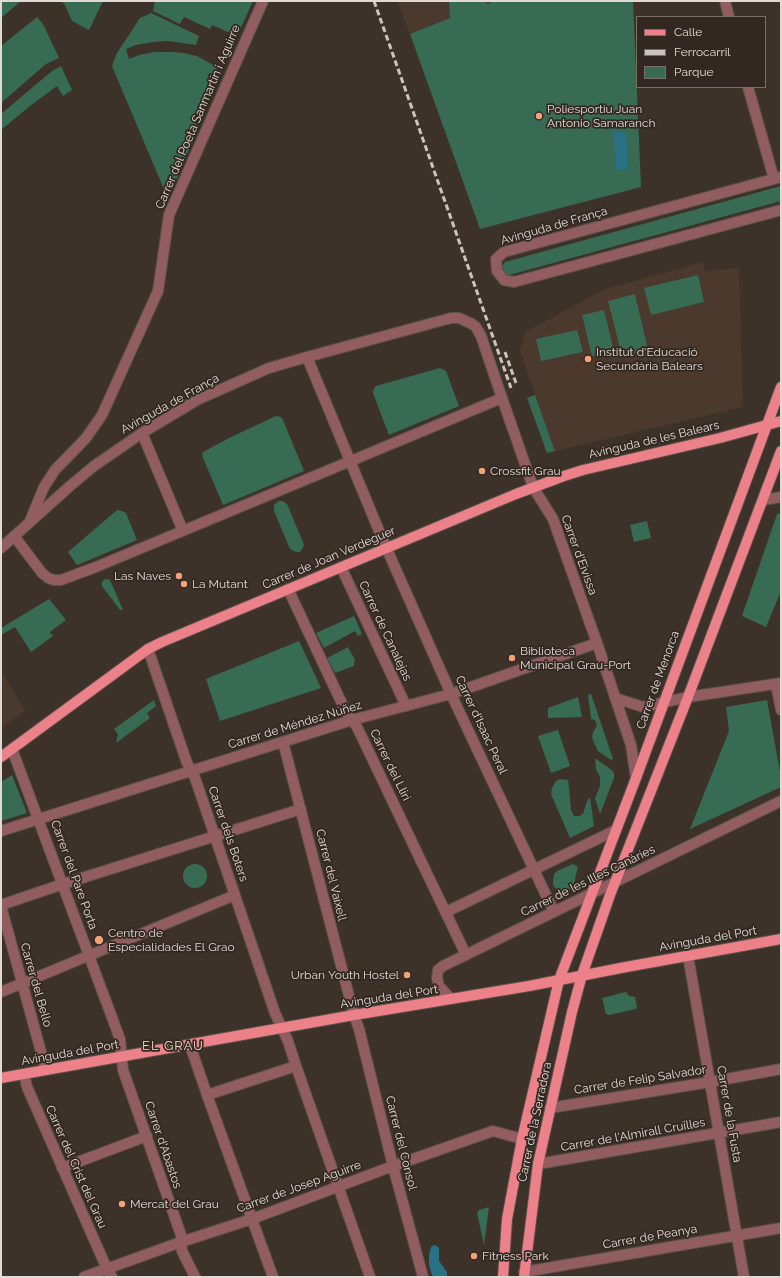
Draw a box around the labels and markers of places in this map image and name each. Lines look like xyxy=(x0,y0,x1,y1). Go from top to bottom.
place label: Poliesportiu Juan Antonio Samaranch xyxy=(547,102,656,130)
marker: Poliesportiu Juan Antonio Samaranch xyxy=(534,111,544,121)
place label: Institut d'Educació Secundària Balears xyxy=(596,345,703,373)
marker: Institut d'Educació Secundària Balears xyxy=(583,354,593,364)
place label: Crossfit Grau xyxy=(490,464,561,478)
marker: Crossfit Grau xyxy=(477,466,487,476)
place label: Las Naves xyxy=(114,569,171,583)
marker: Las Naves xyxy=(174,571,184,581)
place label: La Mutant xyxy=(192,577,248,591)
marker: La Mutant xyxy=(179,579,189,589)
place label: Biblioteca Municipal Grau-Port xyxy=(520,644,631,672)
marker: Biblioteca Municipal Grau-Port xyxy=(507,653,517,663)
place label: Centro de Especialidades El Grao xyxy=(108,926,235,954)
marker: Centro de Especialidades El Grao xyxy=(93,934,105,946)
place label: Urban Youth Hostel xyxy=(291,968,399,982)
marker: Urban Youth Hostel xyxy=(402,970,412,980)
place label: Mercat del Grau xyxy=(130,1197,219,1211)
marker: Mercat del Grau xyxy=(117,1199,127,1209)
place label: Fitness Park xyxy=(482,1249,549,1263)
marker: Fitness Park xyxy=(469,1251,479,1261)

